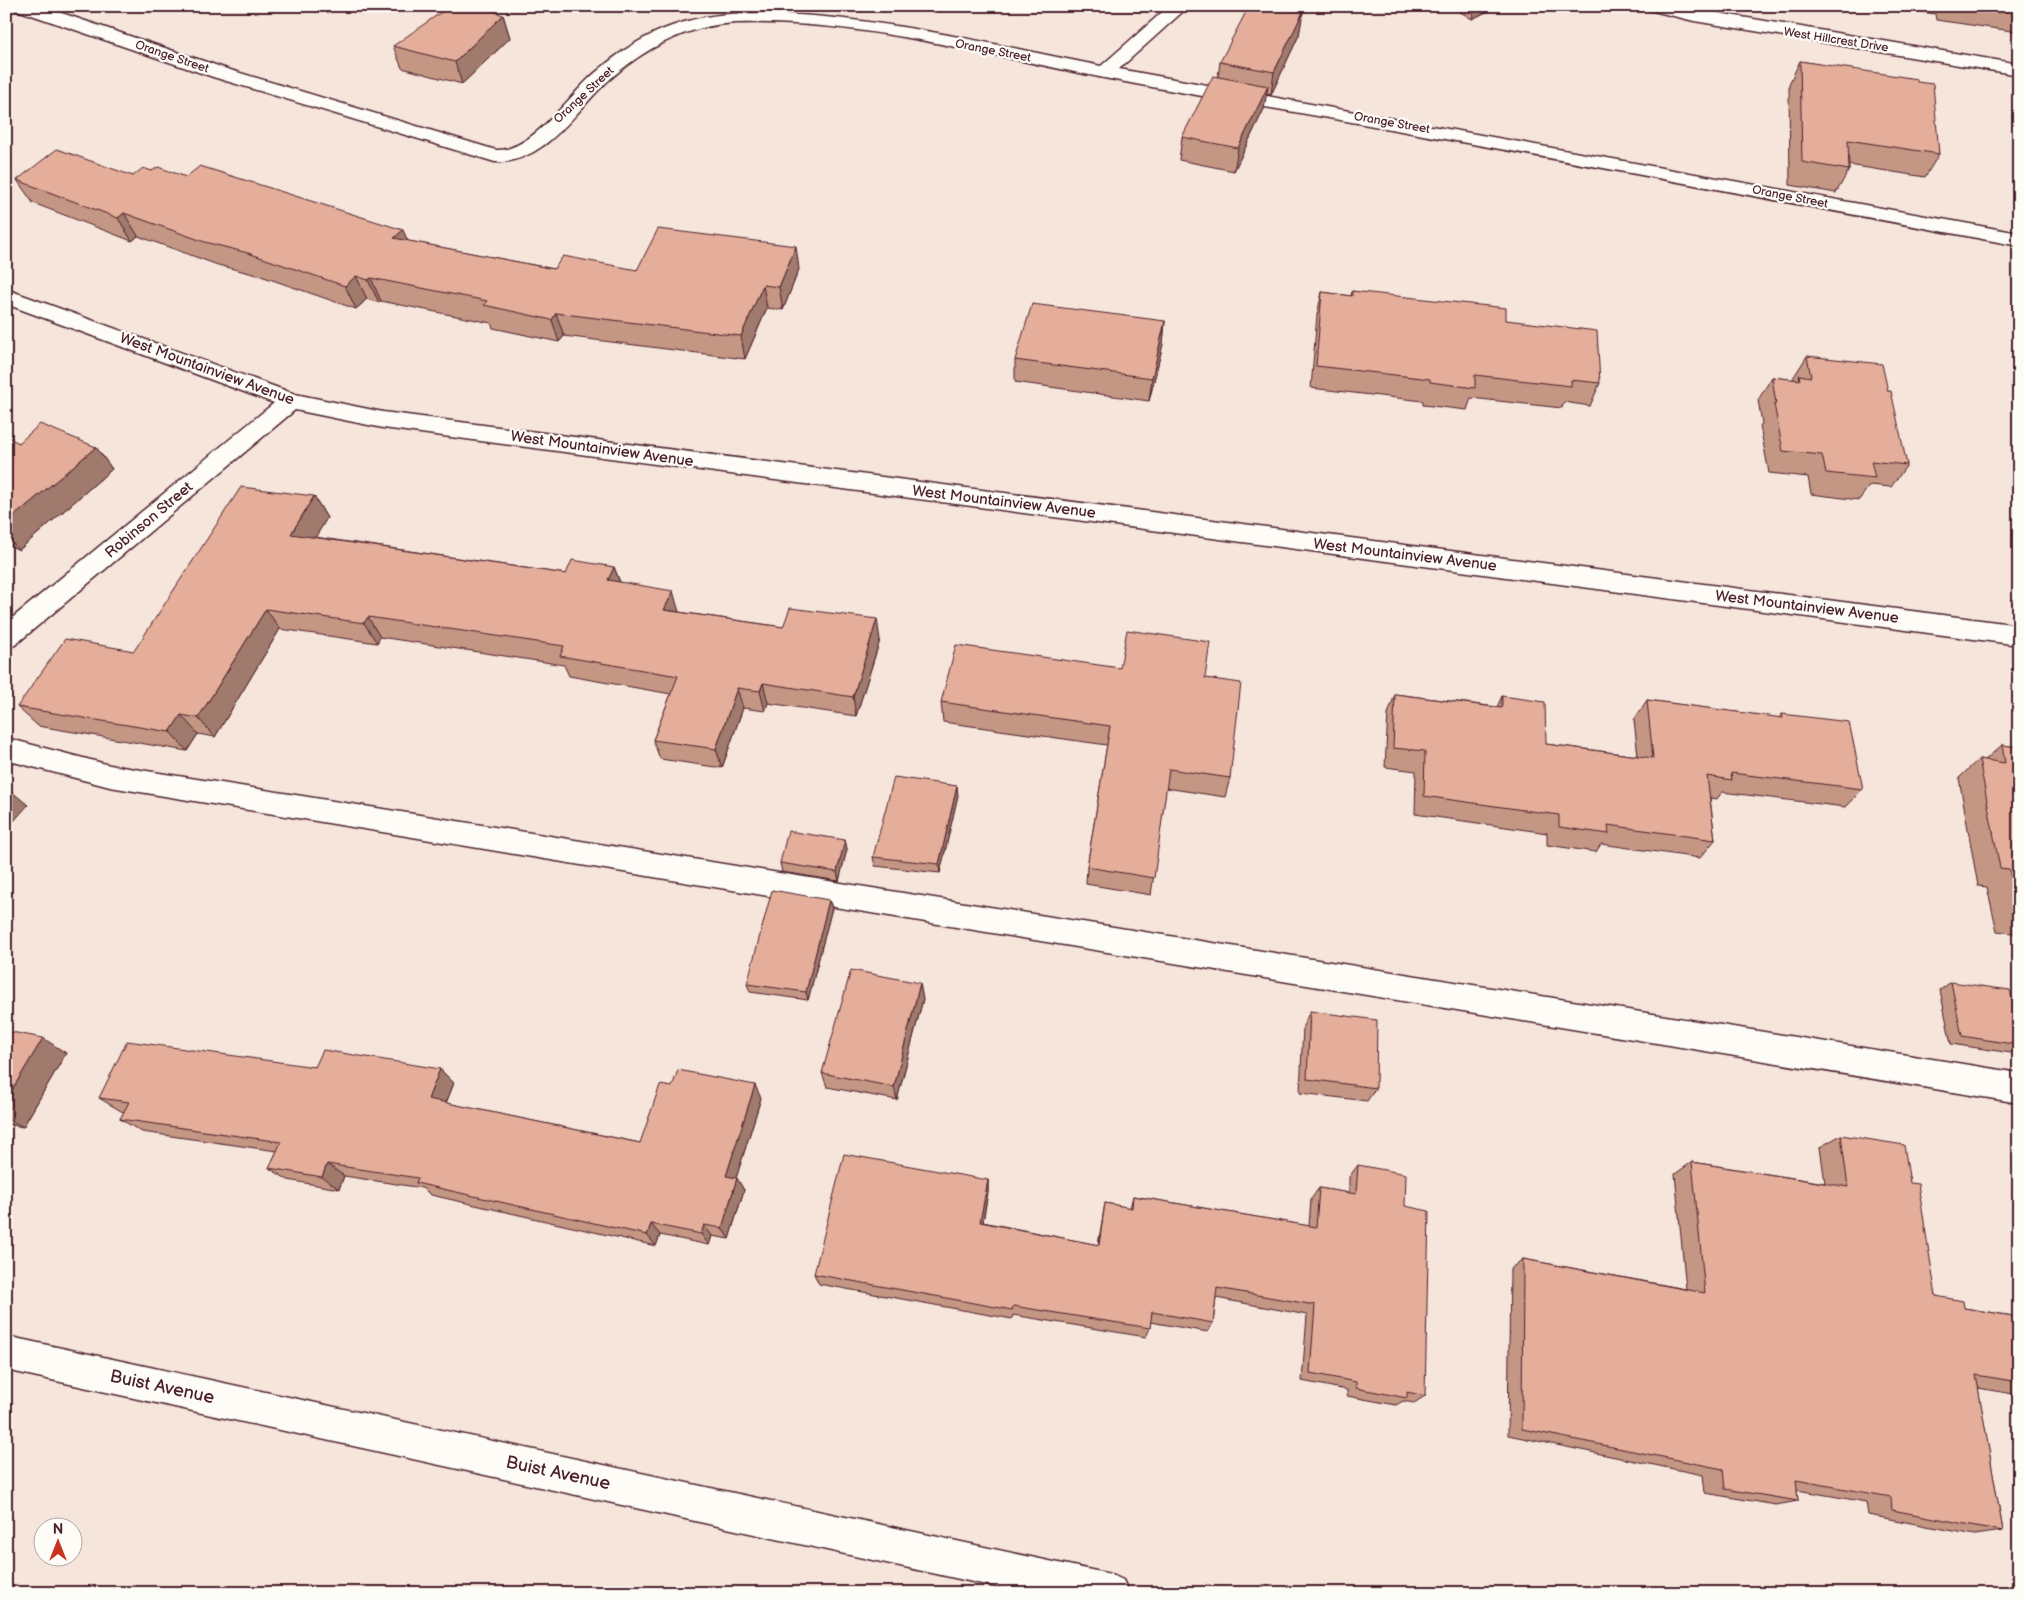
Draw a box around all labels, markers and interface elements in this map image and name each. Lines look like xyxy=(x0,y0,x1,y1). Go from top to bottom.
street label: West Hillcrest Drive xyxy=(1783,24,1889,56)
street label: Orange Street xyxy=(954,36,1032,66)
street label: Orange Street xyxy=(133,37,211,77)
street label: Orange Street xyxy=(551,63,617,127)
street label: Orange Street xyxy=(1353,109,1431,137)
street label: Orange Street xyxy=(1751,182,1829,212)
street label: West Mountainview Avenue xyxy=(117,329,297,410)
street label: West Mountainview Avenue xyxy=(509,427,695,471)
street label: Robinson Street xyxy=(101,477,197,562)
street label: West Mountainview Avenue xyxy=(911,481,1097,523)
street label: West Mountainview Avenue xyxy=(1312,534,1498,576)
street label: West Mountainview Avenue xyxy=(1714,586,1900,628)
street label: Buist Avenue xyxy=(108,1366,216,1408)
street label: Buist Avenue xyxy=(504,1452,612,1494)
north arrow xyxy=(32,1516,82,1566)
text: N xyxy=(53,1521,63,1538)

